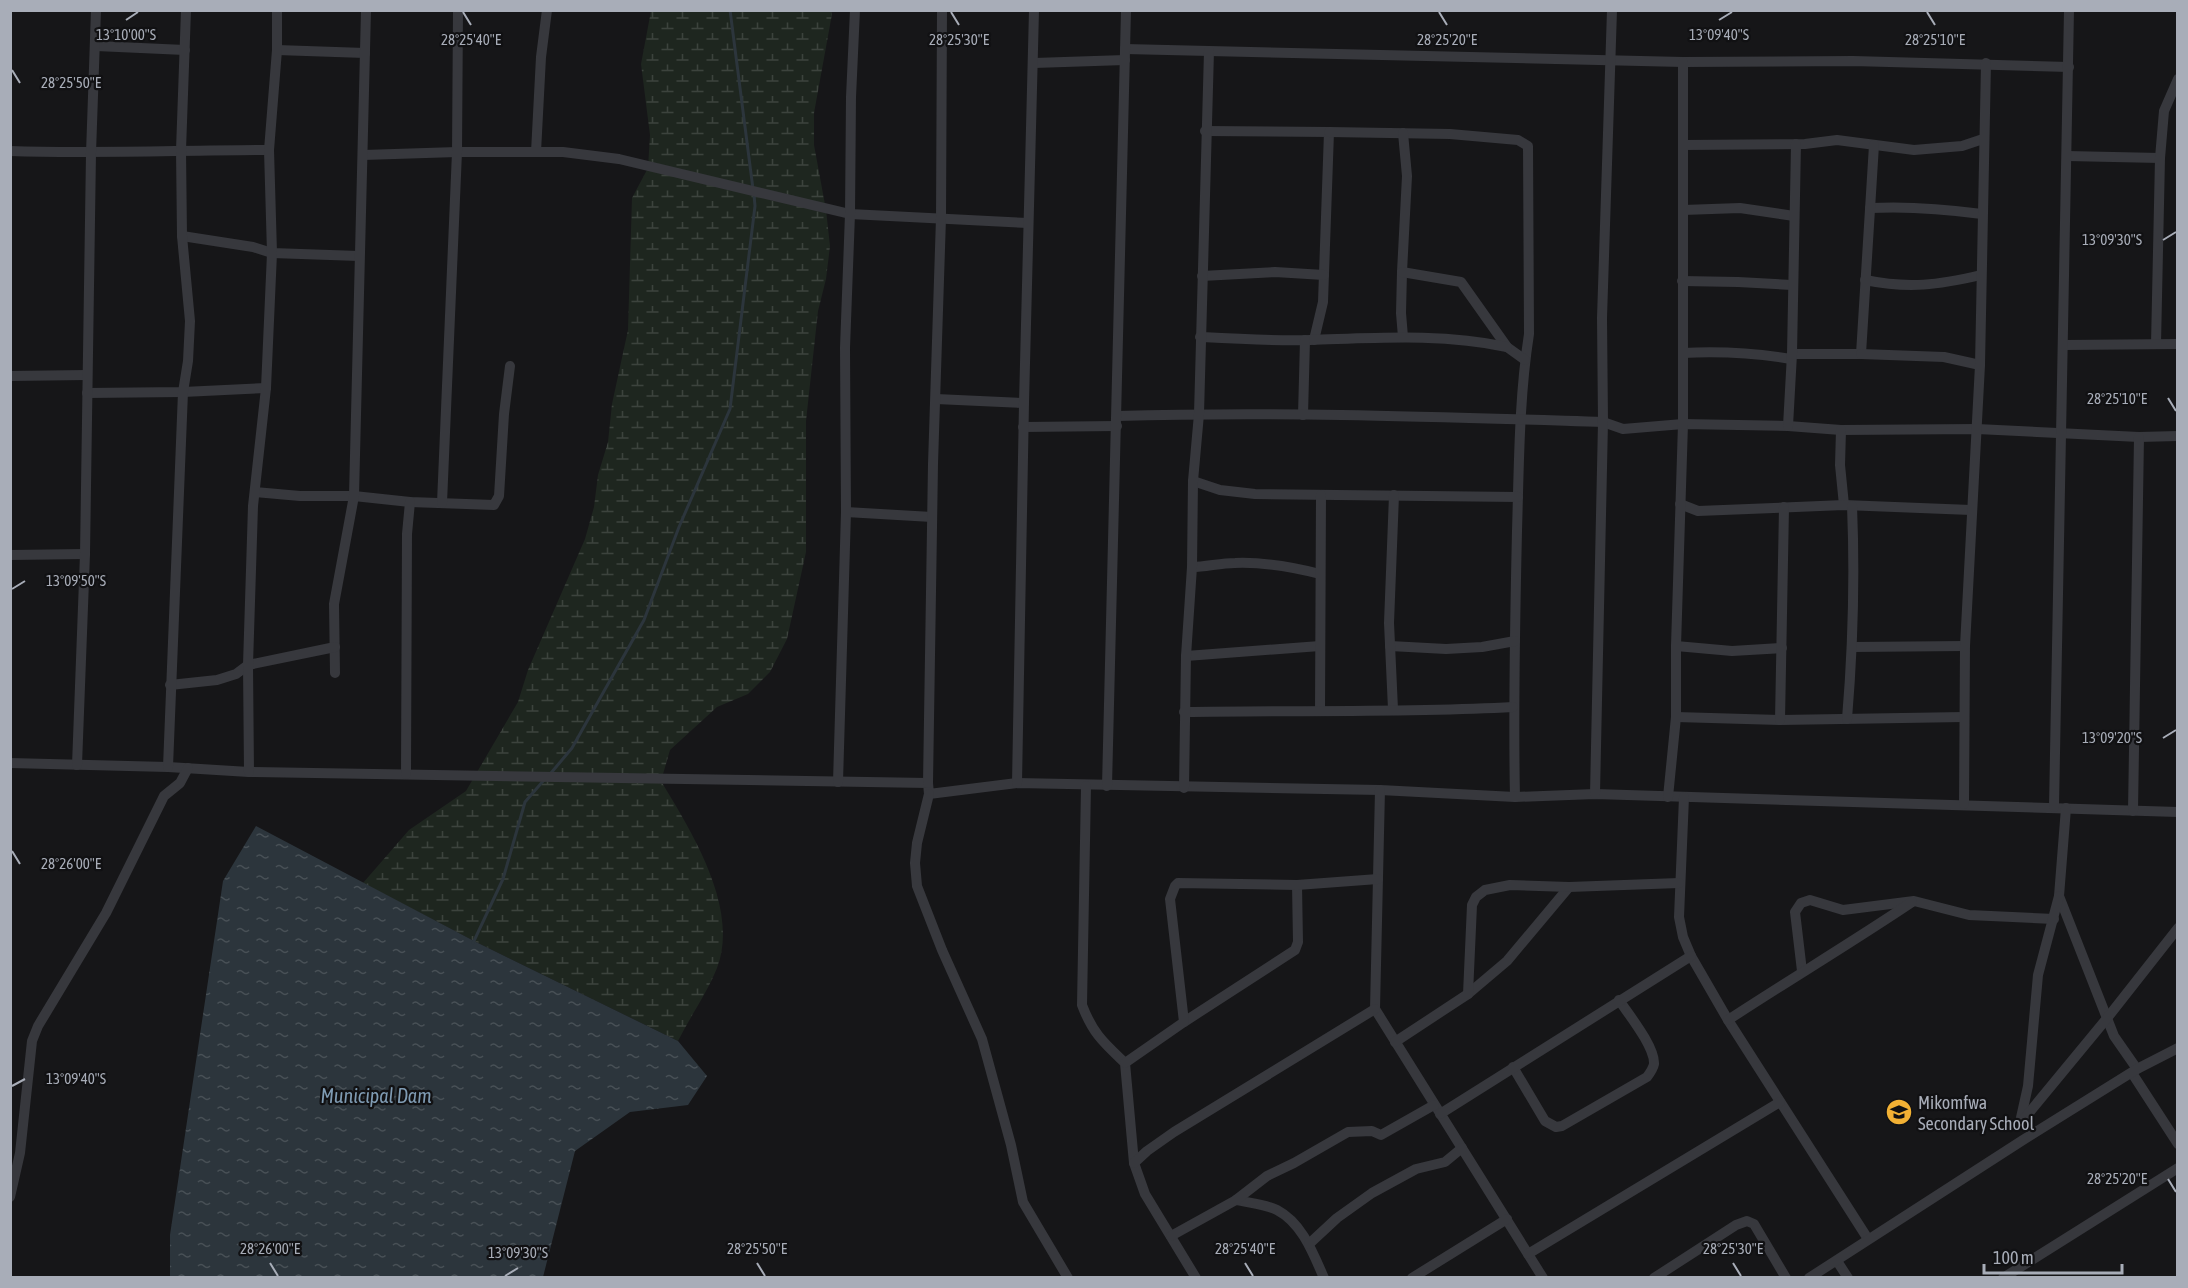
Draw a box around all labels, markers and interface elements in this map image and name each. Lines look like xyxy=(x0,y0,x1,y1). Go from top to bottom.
text: 13°10'00"S xyxy=(96,26,156,43)
text: 13°09'40"S xyxy=(1689,26,1749,43)
text: 28°25'40"E xyxy=(441,31,502,48)
text: 28°25'30"E xyxy=(929,31,990,48)
text: 28°25'20"E xyxy=(1417,31,1478,48)
text: 28°25'10"E xyxy=(1905,31,1966,48)
text: 28°25'50"E xyxy=(41,74,102,91)
text: 13°09'30"S xyxy=(2082,231,2142,248)
text: 28°25'10"E xyxy=(2087,390,2148,407)
text: 13°09'50"S xyxy=(46,572,106,589)
text: 13°09'20"S xyxy=(2082,729,2142,746)
text: 28°26'00"E xyxy=(41,855,102,872)
text: 13°09'40"S xyxy=(46,1070,106,1087)
water label: Municipal Dam xyxy=(320,1084,432,1107)
place label: Mikomfwa Secondary School xyxy=(1918,1092,2034,1134)
school or university icon: Mikomfwa Secondary School xyxy=(1884,1097,1914,1127)
text: 28°25'20"E xyxy=(2087,1170,2148,1187)
scale bar xyxy=(1984,1237,2122,1275)
text: 28°26'00"E xyxy=(240,1240,301,1257)
text: 28°25'50"E xyxy=(727,1240,788,1257)
text: 28°25'40"E xyxy=(1215,1240,1276,1257)
text: 28°25'30"E xyxy=(1703,1240,1764,1257)
text: 13°09'30"S xyxy=(488,1244,548,1261)
text: 100 m xyxy=(1993,1247,2034,1268)

